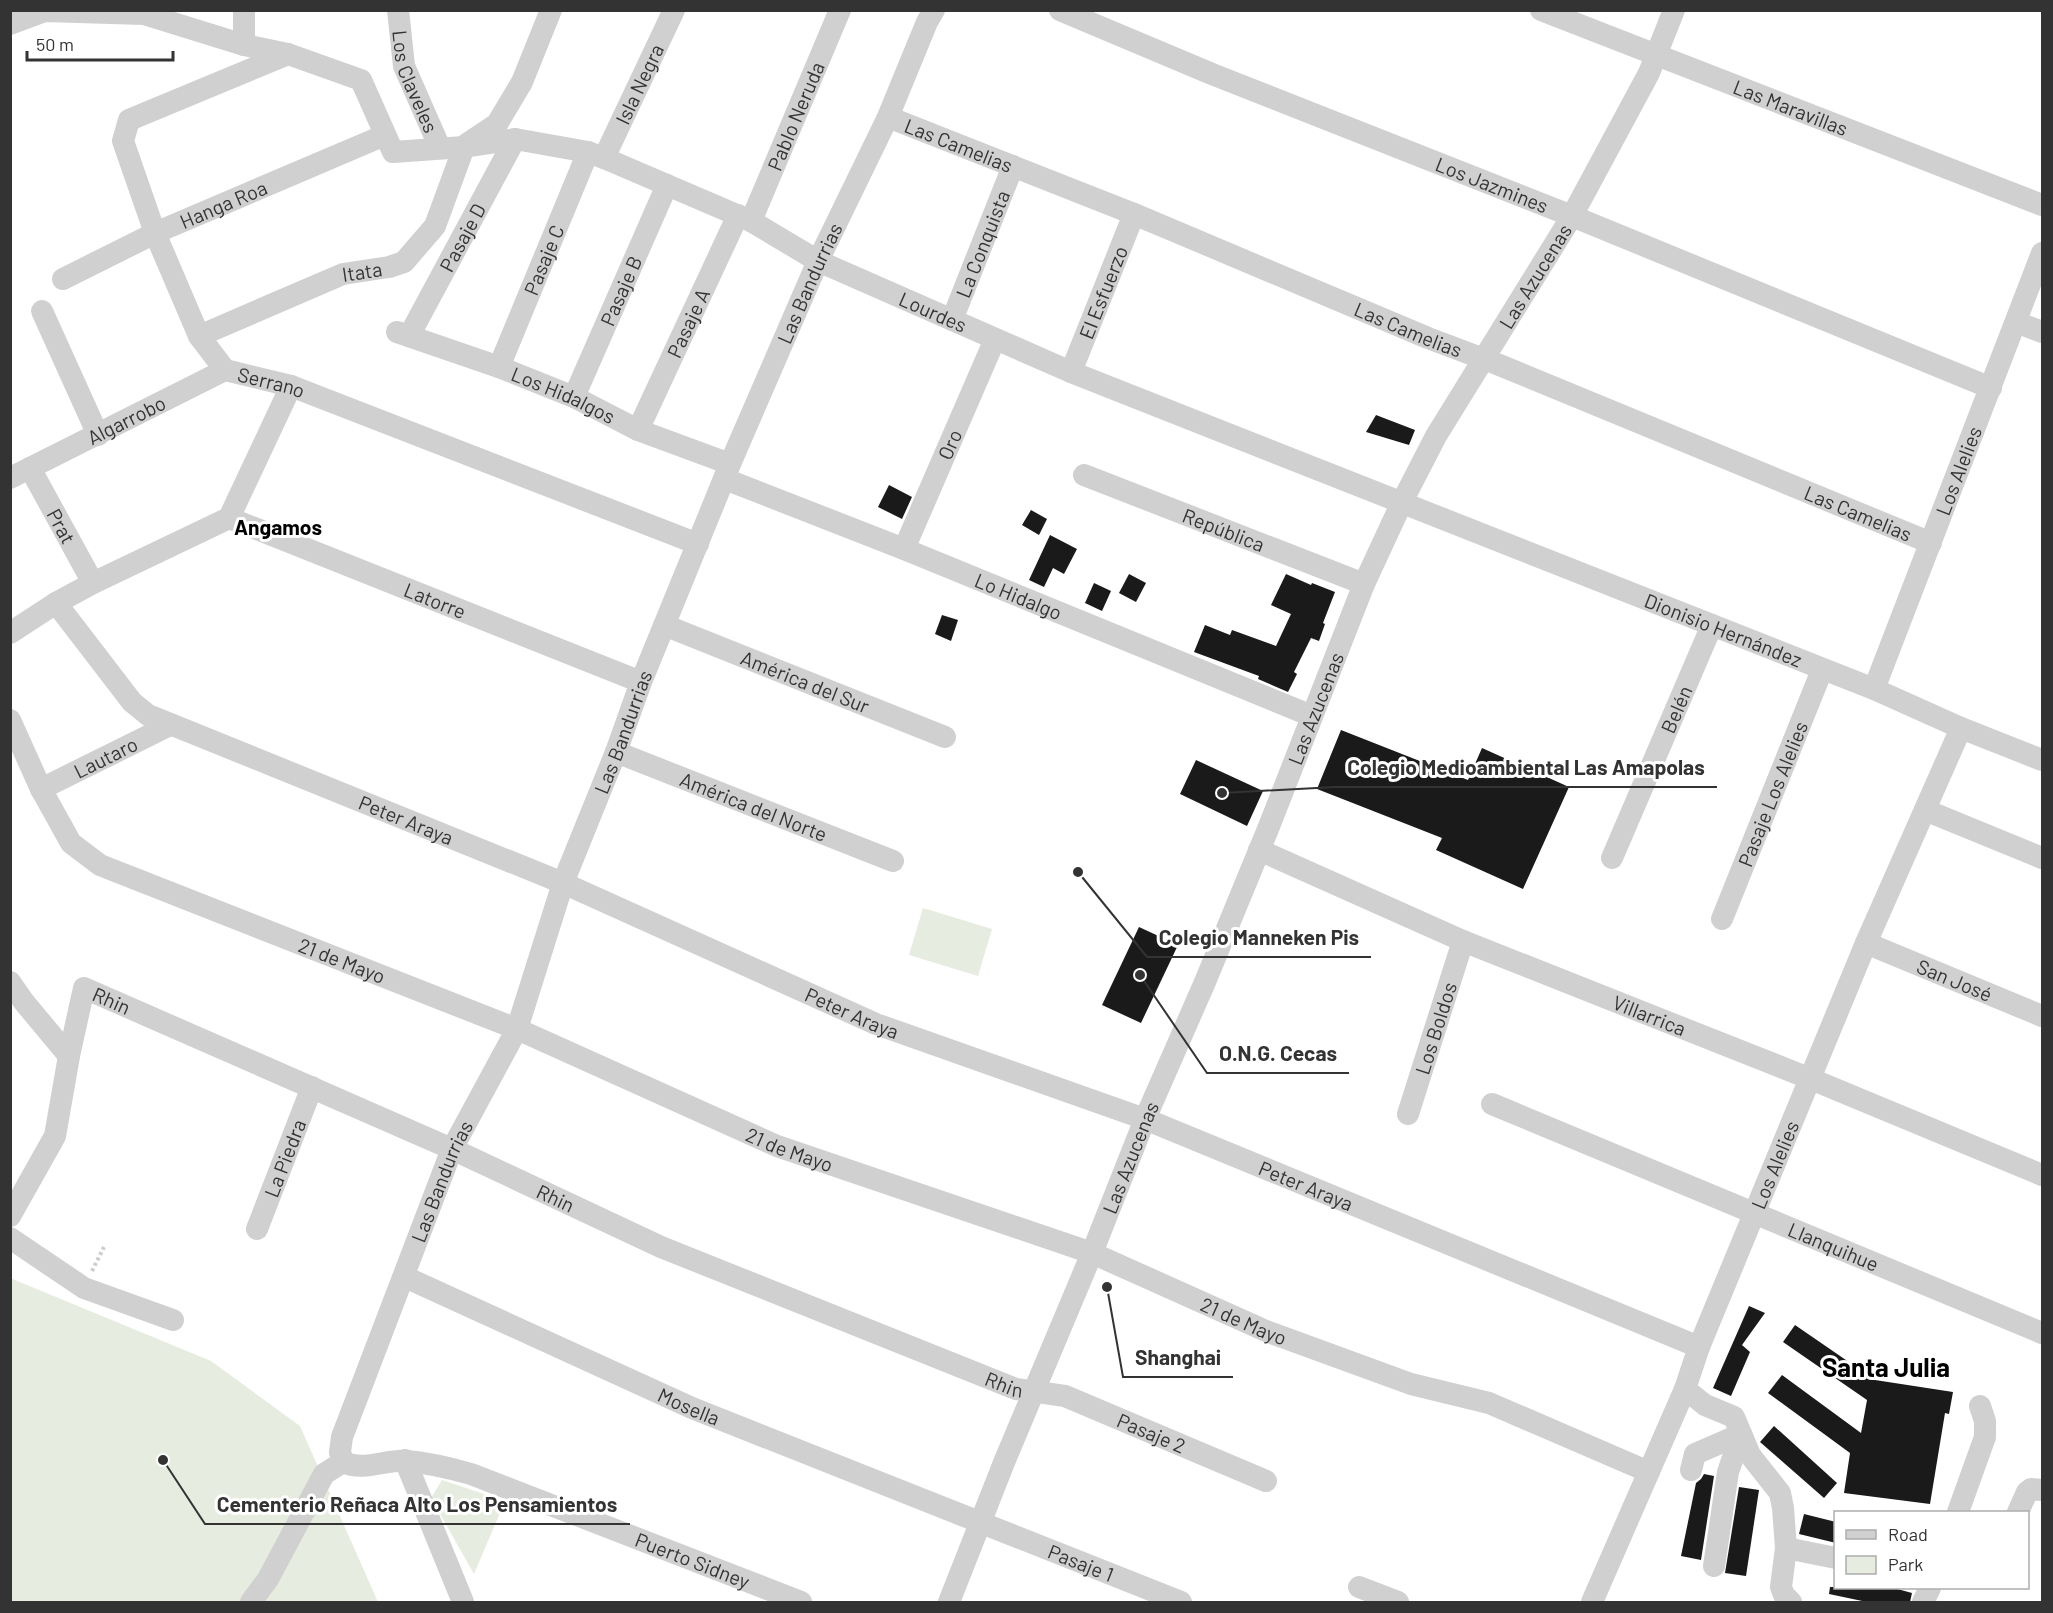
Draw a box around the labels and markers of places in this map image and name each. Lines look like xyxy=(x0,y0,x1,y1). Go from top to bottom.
callout: Colegio Medioambiental Las Amapolas xyxy=(1335,748,1717,787)
callout: Colegio Manneken Pis xyxy=(1147,918,1371,957)
callout: O.N.G. Cecas xyxy=(1207,1034,1349,1073)
callout: Shanghai xyxy=(1123,1338,1233,1377)
callout: Cementerio Reñaca Alto Los Pensamientos xyxy=(205,1485,630,1524)

